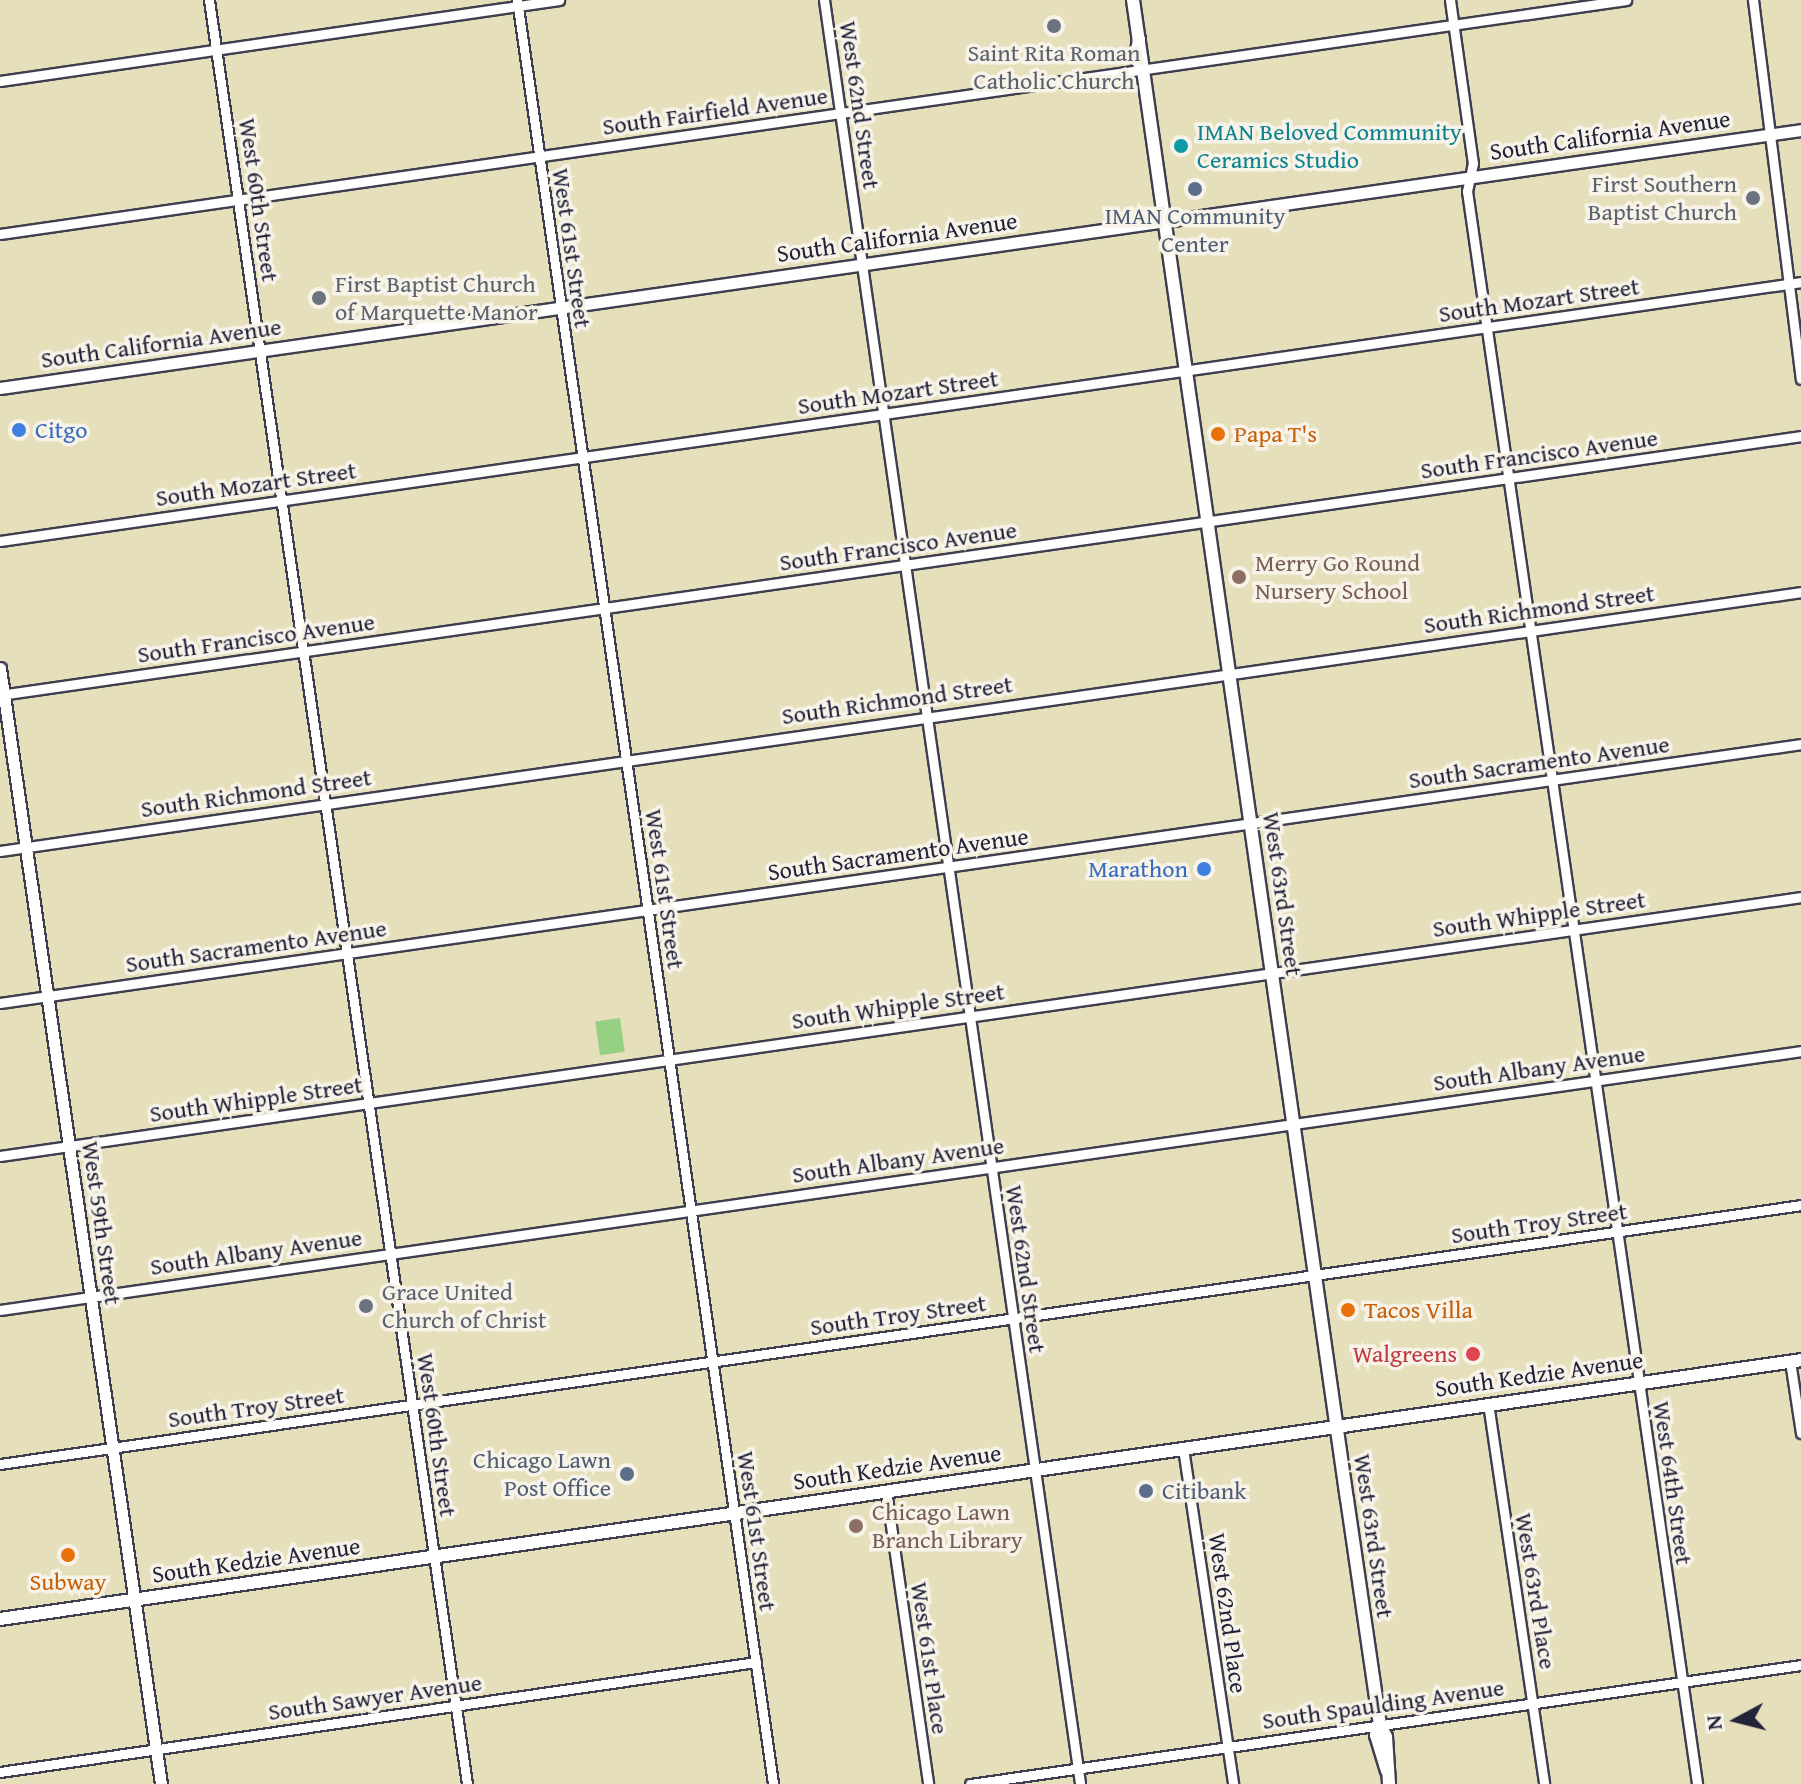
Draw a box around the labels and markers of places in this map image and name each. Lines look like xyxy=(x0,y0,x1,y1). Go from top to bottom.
marker: Saint Rita Roman Catholic Church xyxy=(1045,17,1063,35)
place label: Saint Rita Roman Catholic Church xyxy=(967,39,1141,95)
place label: IMAN Beloved Community Ceramics Studio xyxy=(1197,118,1462,174)
marker: IMAN Beloved Community Ceramics Studio xyxy=(1172,137,1190,155)
place label: First Southern Baptist Church xyxy=(1588,170,1737,226)
marker: IMAN Community Center xyxy=(1186,180,1204,198)
marker: First Southern Baptist Church xyxy=(1744,189,1762,207)
place label: IMAN Community Center xyxy=(1105,202,1285,258)
place label: First Baptist Church of Marquette Manor xyxy=(335,270,538,326)
marker: First Baptist Church of Marquette Manor xyxy=(310,289,328,307)
place label: Citgo xyxy=(35,416,87,444)
place label: Papa T's xyxy=(1234,420,1317,448)
marker: Citgo xyxy=(10,421,28,439)
marker: Papa T's xyxy=(1209,425,1227,443)
place label: Merry Go Round Nursery School xyxy=(1255,549,1420,605)
marker: Merry Go Round Nursery School xyxy=(1230,568,1248,586)
place label: Marathon xyxy=(1088,855,1188,883)
marker: Marathon xyxy=(1195,860,1213,878)
place label: Grace United Church of Christ xyxy=(382,1278,546,1334)
place label: Tacos Villa xyxy=(1364,1296,1473,1324)
marker: Grace United Church of Christ xyxy=(357,1297,375,1315)
marker: Tacos Villa xyxy=(1339,1301,1357,1319)
place label: Walgreens xyxy=(1352,1340,1457,1368)
marker: Walgreens xyxy=(1464,1345,1482,1363)
place label: Chicago Lawn Post Office xyxy=(473,1446,611,1502)
marker: Chicago Lawn Post Office xyxy=(618,1465,636,1483)
place label: Citibank xyxy=(1162,1477,1246,1505)
marker: Citibank xyxy=(1137,1482,1155,1500)
place label: Chicago Lawn Branch Library xyxy=(872,1498,1023,1554)
marker: Chicago Lawn Branch Library xyxy=(847,1517,865,1535)
marker: Subway xyxy=(59,1546,77,1564)
place label: Subway xyxy=(29,1568,107,1596)

